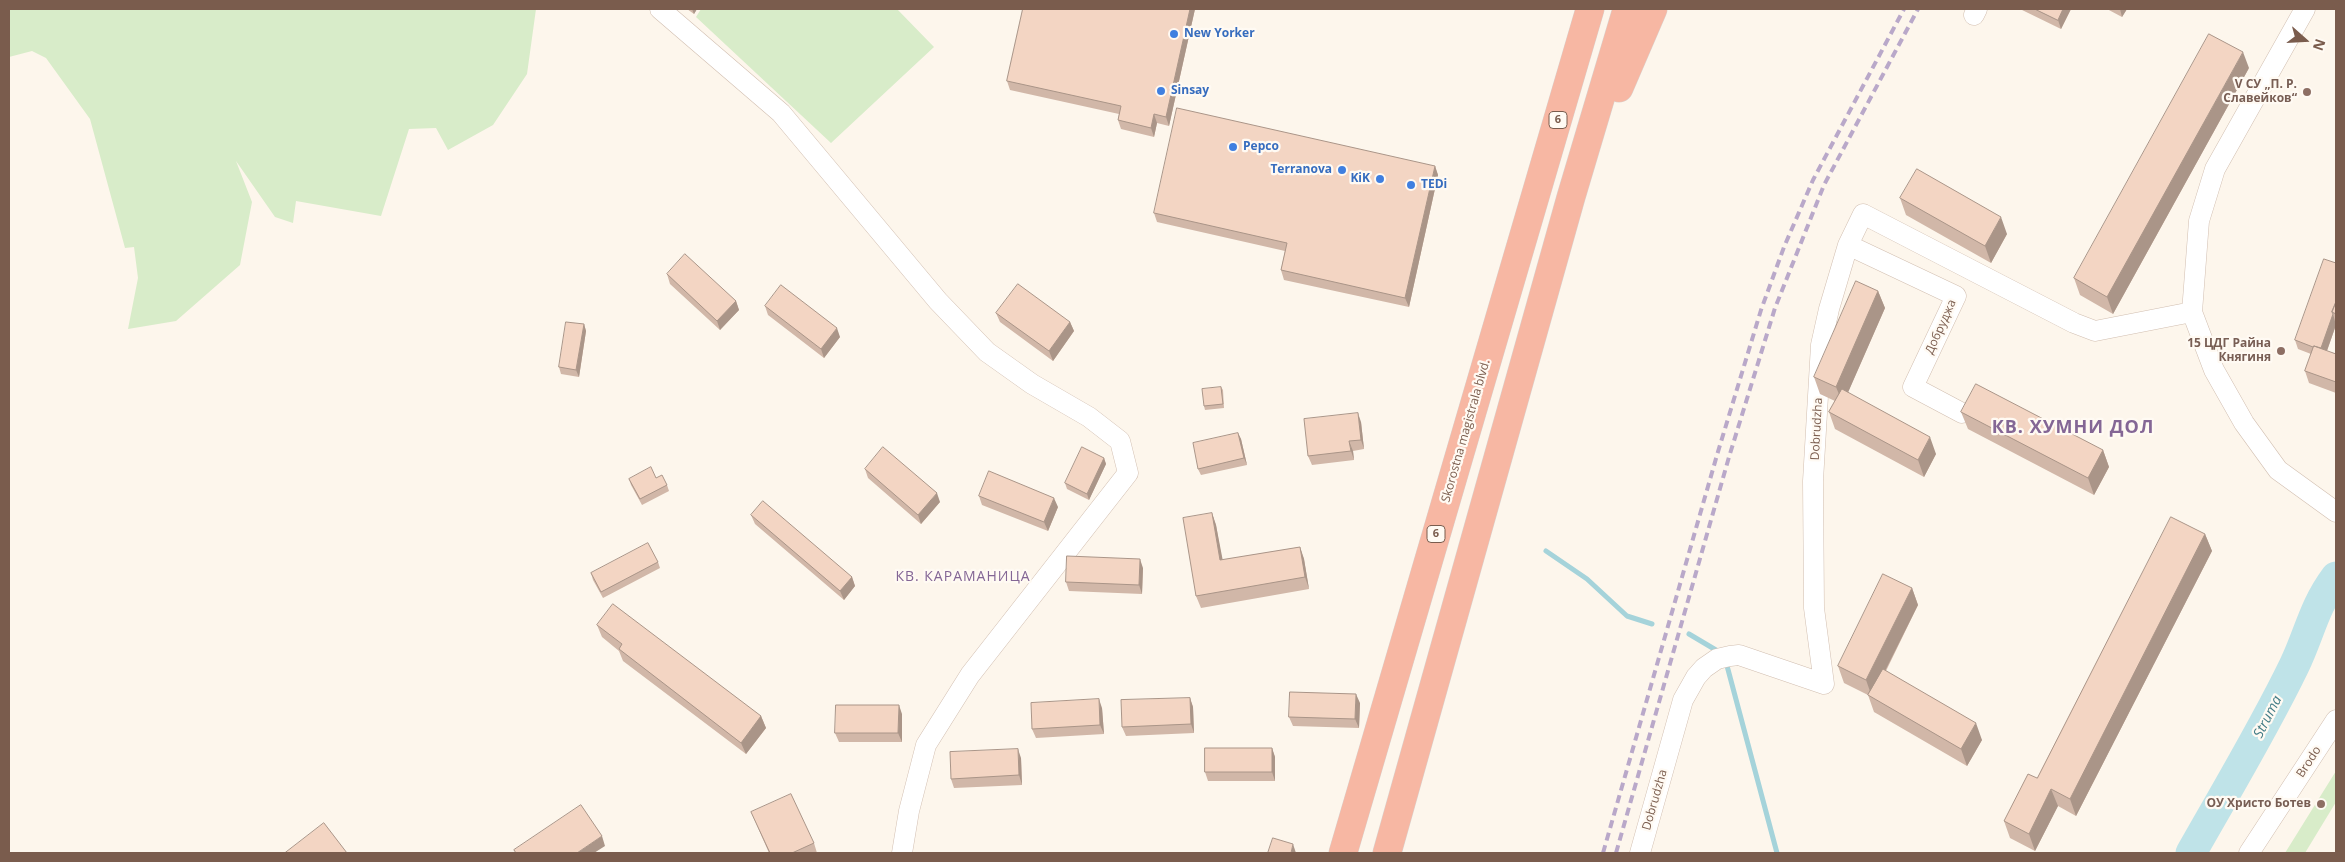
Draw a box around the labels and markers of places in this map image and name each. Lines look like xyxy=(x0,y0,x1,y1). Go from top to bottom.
place label: New Yorker xyxy=(1184,27,1255,41)
marker: New Yorker xyxy=(1168,28,1180,40)
place label: V СУ „П. Р. Славейков“ xyxy=(2223,78,2297,106)
place label: Sinsay xyxy=(1171,84,1209,98)
marker: Sinsay xyxy=(1155,85,1167,97)
marker: V СУ „П. Р. Славейков“ xyxy=(2301,86,2313,98)
place label: Pepco xyxy=(1243,140,1279,154)
marker: Pepco xyxy=(1227,141,1239,153)
place label: Terranova xyxy=(1270,163,1332,177)
marker: Terranova xyxy=(1336,164,1348,176)
place label: KiK xyxy=(1350,172,1370,186)
marker: KiK xyxy=(1374,173,1386,185)
place label: TEDi xyxy=(1421,178,1447,192)
marker: TEDi xyxy=(1405,179,1417,191)
place label: 15 ЦДГ Райна Княгиня xyxy=(2187,337,2271,365)
marker: 15 ЦДГ Райна Княгиня xyxy=(2275,345,2287,357)
place label: ОУ Христо Ботев xyxy=(2206,797,2311,811)
marker: ОУ Христо Ботев xyxy=(2315,798,2327,810)

